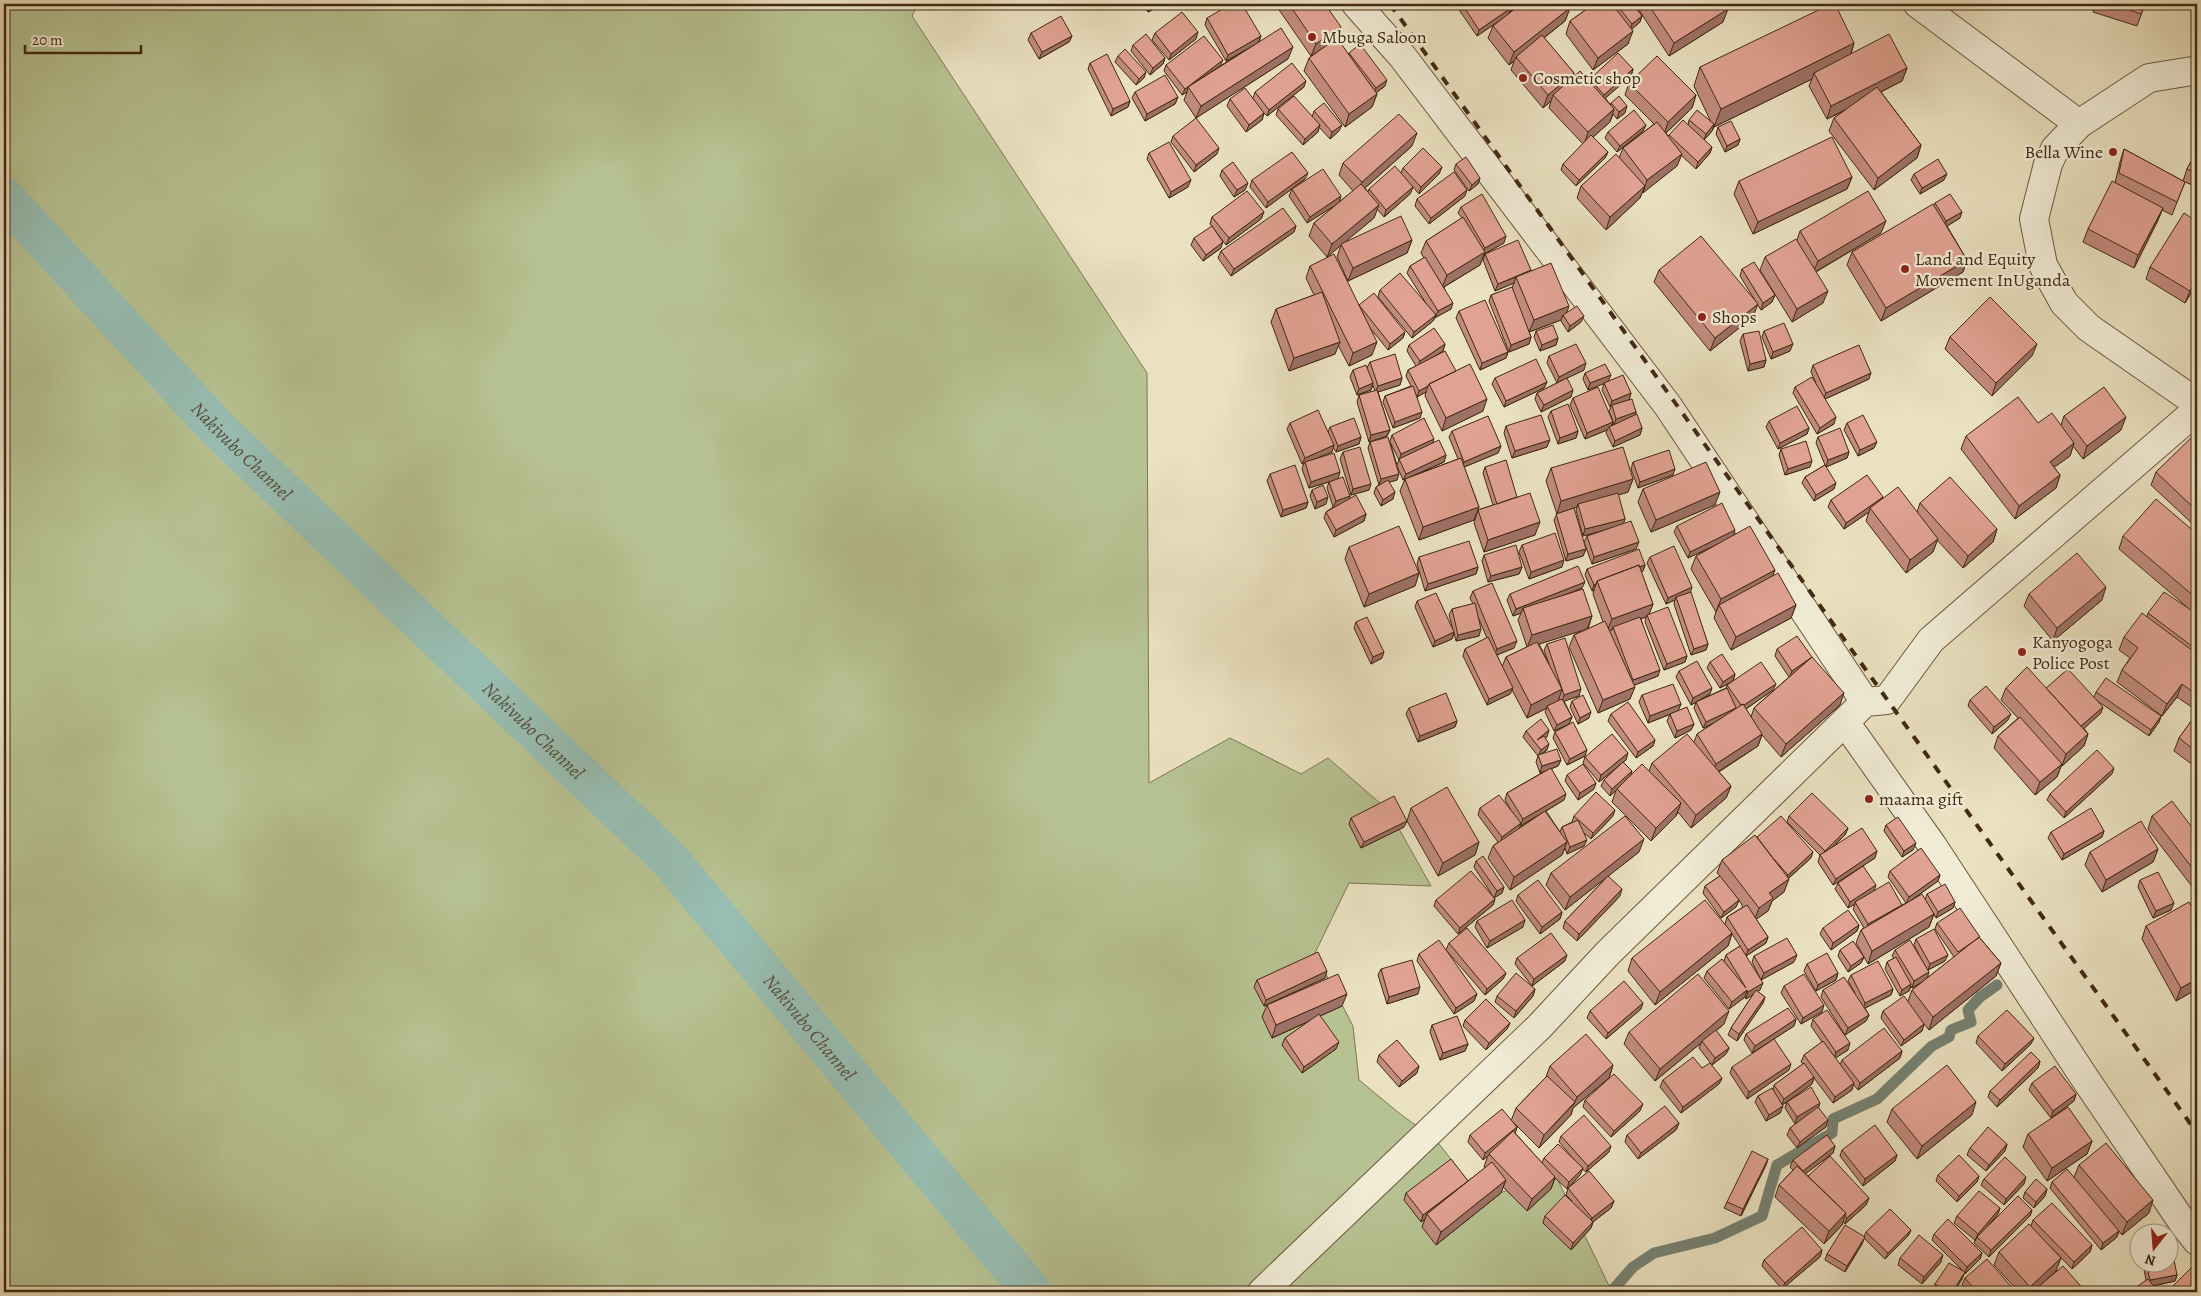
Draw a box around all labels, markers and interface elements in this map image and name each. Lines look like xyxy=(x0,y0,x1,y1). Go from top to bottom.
scale bar xyxy=(25,22,141,54)
place label: Mbuga Saloon xyxy=(1322,25,1427,49)
text: 20 m xyxy=(32,30,63,50)
marker: Mbuga Saloon xyxy=(1306,31,1318,43)
place label: Cosmetic shop xyxy=(1533,66,1641,90)
marker: Cosmetic shop xyxy=(1517,72,1529,84)
place label: Bella Wine xyxy=(2025,140,2103,164)
marker: Bella Wine xyxy=(2107,146,2119,158)
place label: Land and Equity Movement InUganda xyxy=(1915,247,2071,292)
marker: Land and Equity Movement InUganda xyxy=(1899,263,1911,275)
place label: Shops xyxy=(1712,305,1757,329)
marker: Shops xyxy=(1696,311,1708,323)
water label: Nakivubo Channel xyxy=(185,396,298,507)
place label: Kanyogoga Police Post xyxy=(2032,630,2114,675)
marker: Kanyogoga Police Post xyxy=(2016,646,2028,658)
water label: Nakivubo Channel xyxy=(476,676,590,786)
place label: maama gift xyxy=(1879,787,1964,811)
marker: maama gift xyxy=(1863,793,1875,805)
water label: Nakivubo Channel xyxy=(757,969,862,1087)
north arrow xyxy=(2128,1224,2178,1274)
text: N xyxy=(2143,1249,2158,1271)

